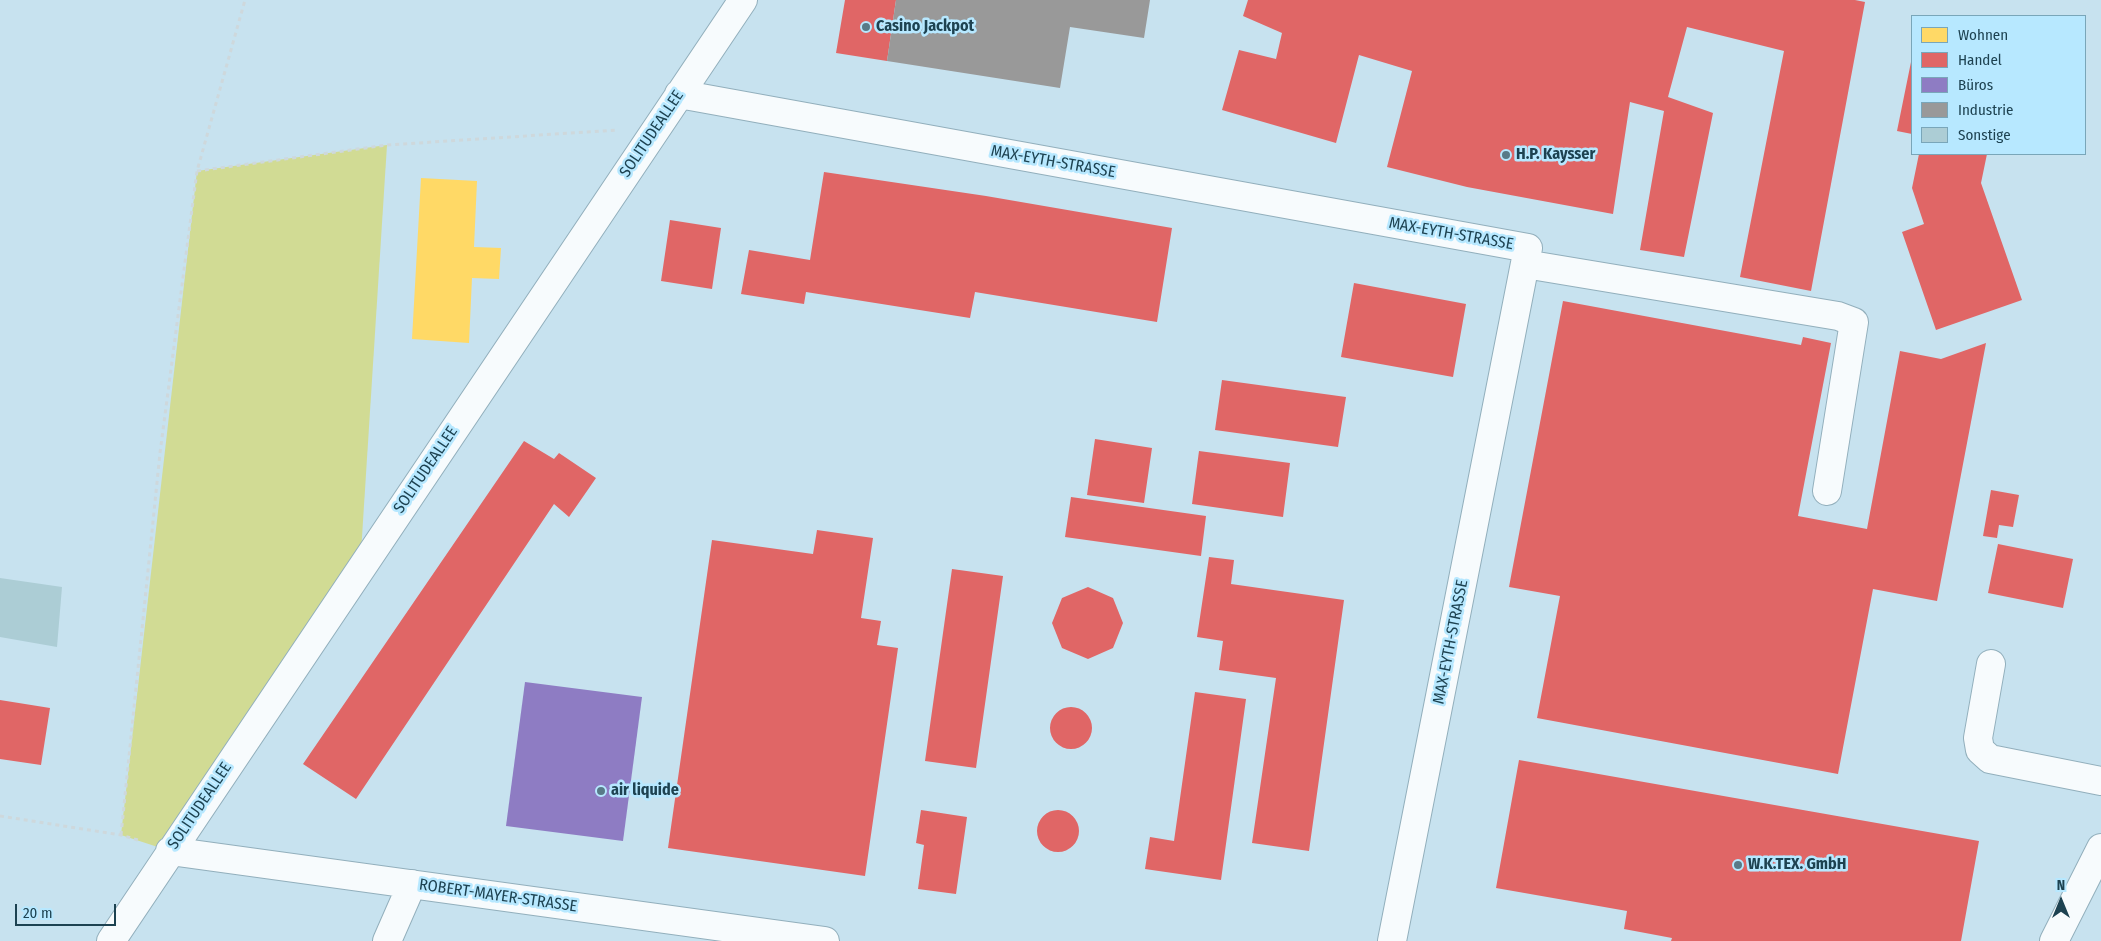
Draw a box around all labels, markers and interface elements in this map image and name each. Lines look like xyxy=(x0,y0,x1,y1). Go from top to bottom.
legend xyxy=(1911,15,2086,155)
place label: Casino Jackpot xyxy=(876,17,974,37)
marker: Casino Jackpot xyxy=(860,21,872,33)
text: Wohnen xyxy=(1958,26,2008,44)
text: Handel xyxy=(1958,51,2002,69)
text: Büros xyxy=(1958,76,1993,94)
street label: SOLITUDEALLEE xyxy=(616,87,688,181)
text: Industrie xyxy=(1958,101,2013,119)
text: Sonstige xyxy=(1958,126,2011,144)
street label: MAX-EYTH-STRASSE xyxy=(989,142,1117,182)
place label: H.P. Kaysser xyxy=(1516,145,1595,165)
marker: H.P. Kaysser xyxy=(1500,149,1512,161)
street label: MAX-EYTH-STRASSE xyxy=(1387,214,1515,254)
street label: SOLITUDEALLEE xyxy=(390,423,462,517)
street label: MAX-EYTH-STRASSE xyxy=(1430,578,1472,706)
street label: SOLITUDEALLEE xyxy=(164,759,236,853)
place label: air liquide xyxy=(611,781,679,801)
marker: air liquide xyxy=(595,785,607,797)
place label: W.K.TEX. GmbH xyxy=(1748,855,1846,875)
marker: W.K.TEX. GmbH xyxy=(1732,859,1744,871)
street label: ROBERT-MAYER-STRASSE xyxy=(418,875,578,917)
north arrow xyxy=(2036,876,2086,926)
text: N xyxy=(2057,877,2065,894)
scale bar xyxy=(18,894,119,926)
text: 20 m xyxy=(23,904,53,922)

